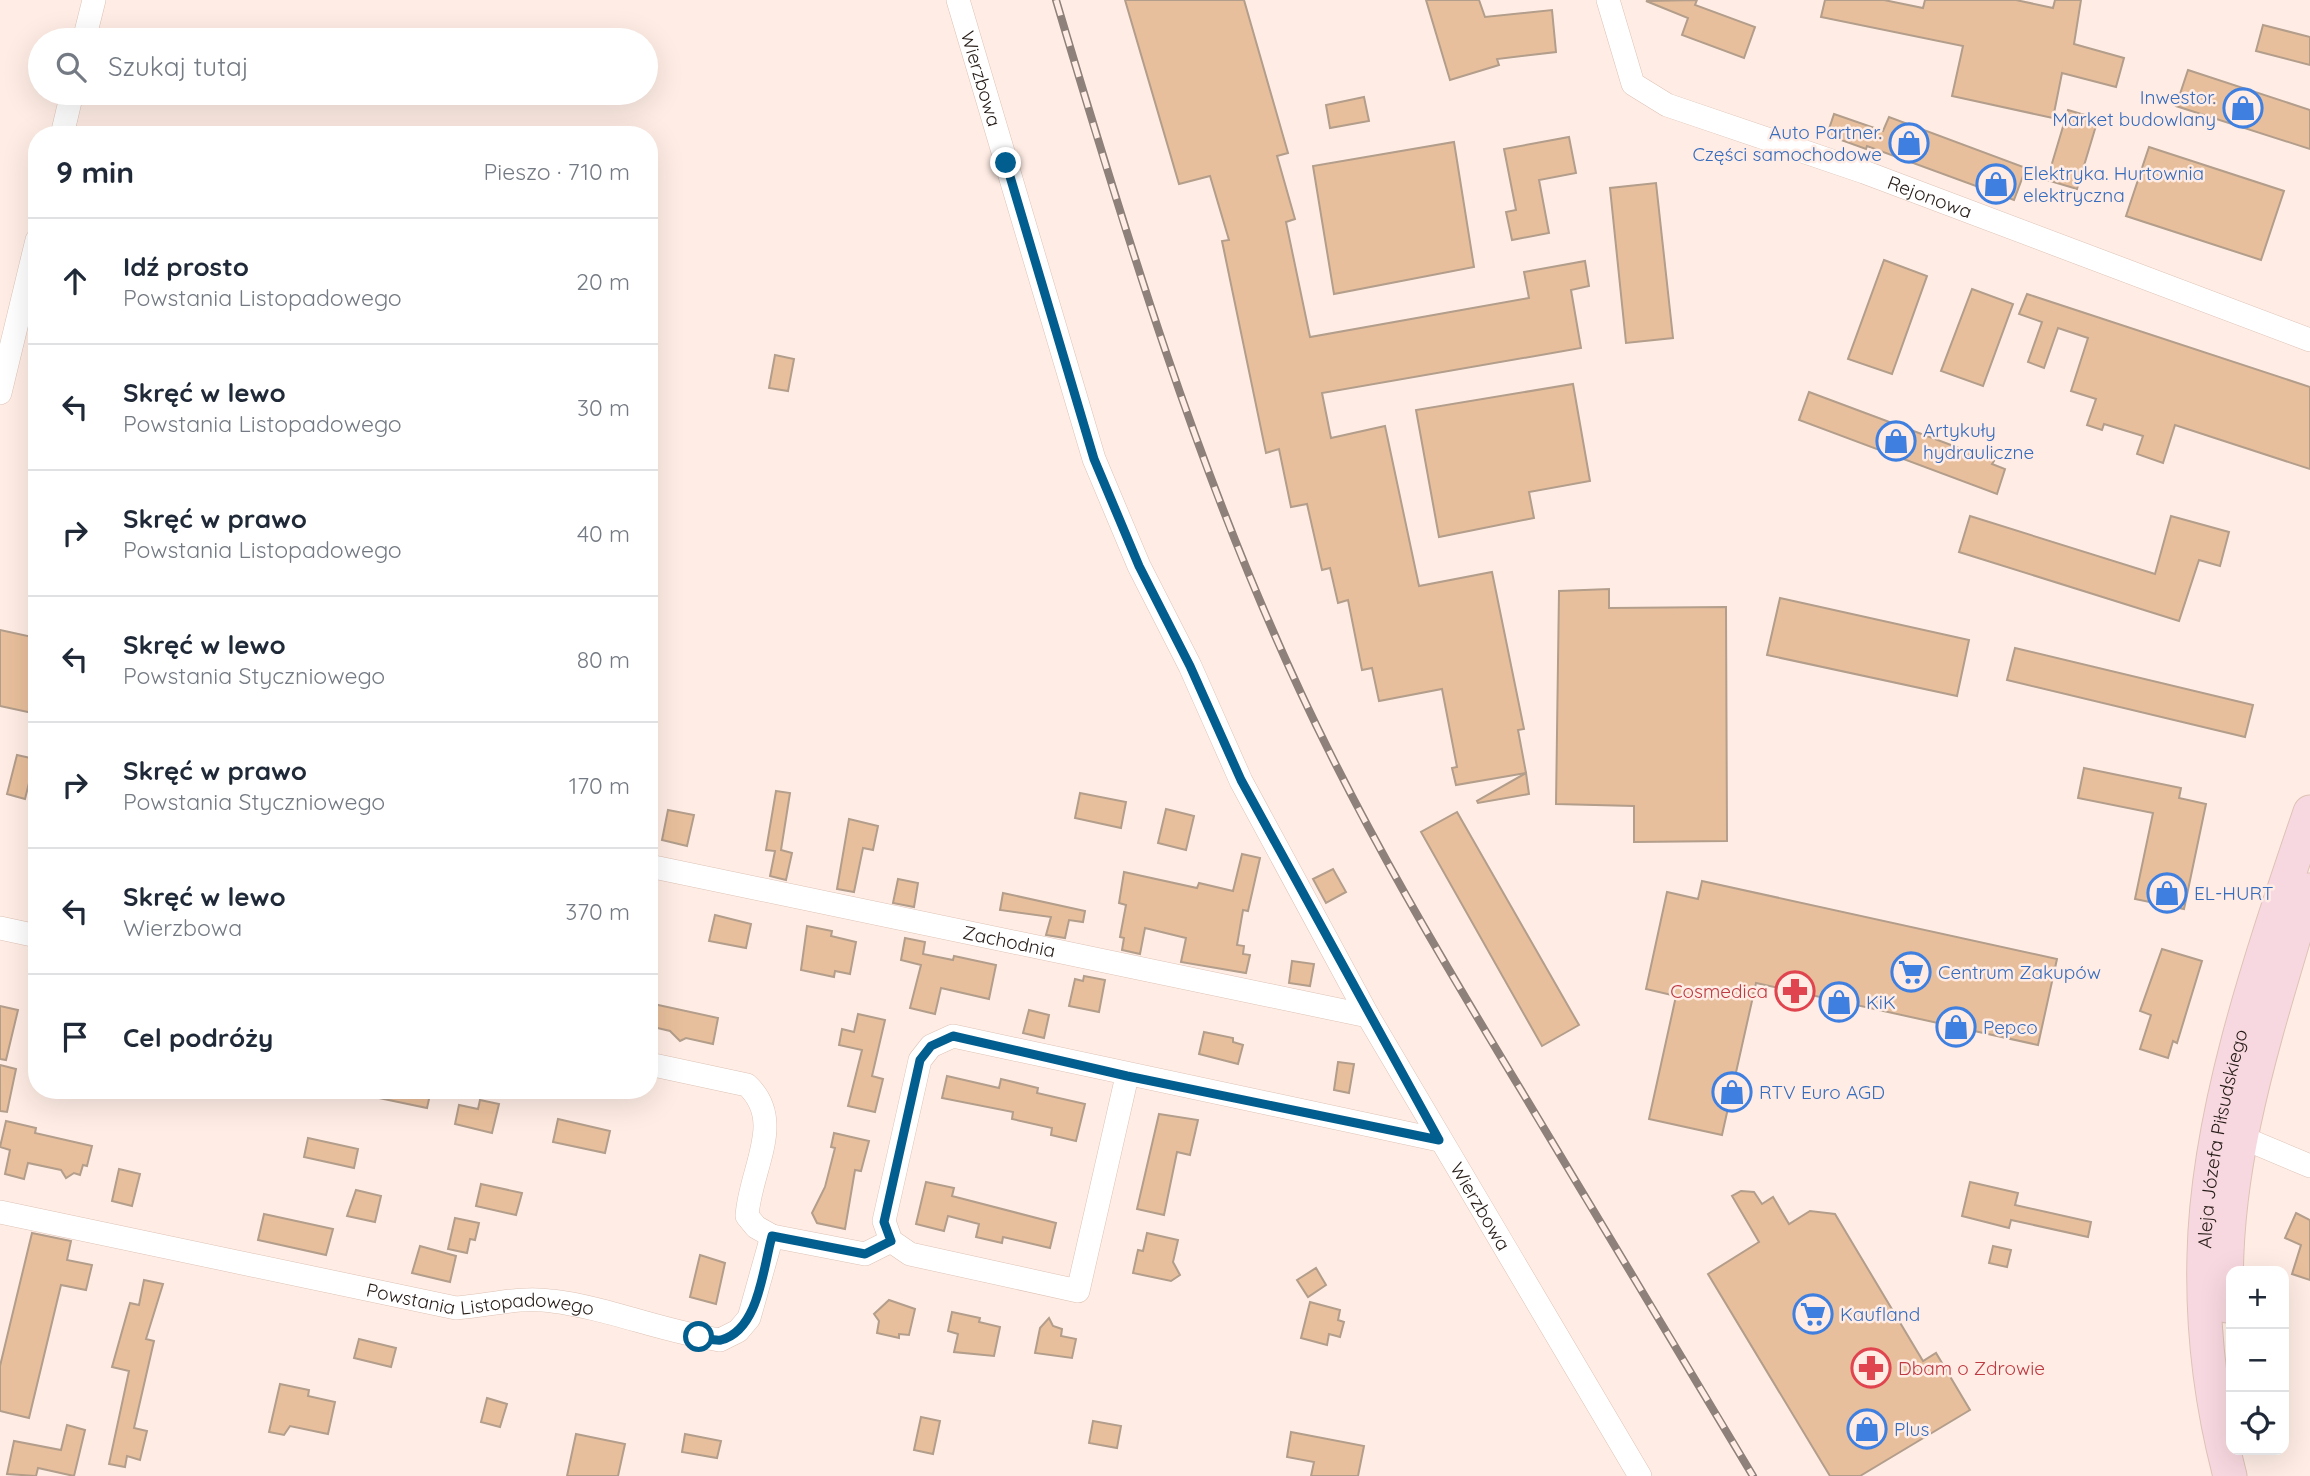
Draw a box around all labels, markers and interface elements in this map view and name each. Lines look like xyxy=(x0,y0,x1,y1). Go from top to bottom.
search box xyxy=(28,28,658,105)
street label: Wierzbowa xyxy=(956,28,1007,129)
icon: search xyxy=(52,48,90,86)
text: Szukaj tutaj xyxy=(108,50,249,83)
place label: Inwestor. Market budowlany xyxy=(2052,85,2216,131)
shop icon: Inwestor. Market budowlany xyxy=(2222,87,2264,129)
place label: Auto Partner. Części samochodowe xyxy=(1692,120,1882,166)
shop icon: Auto Partner. Części samochodowe xyxy=(1888,122,1930,164)
route end xyxy=(990,147,1021,178)
text: 9 min xyxy=(56,153,134,191)
text: Pieszo · 710 m xyxy=(484,157,630,186)
place label: Elektryka. Hurtownia elektryczna xyxy=(2023,161,2204,207)
shop icon: Elektryka. Hurtownia elektryczna xyxy=(1975,163,2017,205)
street label: Rejonowa xyxy=(1884,170,1975,224)
text: Idź prosto xyxy=(123,250,249,283)
icon: ahead xyxy=(56,262,94,300)
text: 20 m xyxy=(576,267,630,296)
text: Powstania Listopadowego xyxy=(123,283,402,312)
text: Skręć w lewo xyxy=(123,376,286,409)
icon: left xyxy=(56,388,94,426)
text: 30 m xyxy=(577,393,630,422)
text: Powstania Listopadowego xyxy=(123,409,402,438)
place label: Artykuły hydrauliczne xyxy=(1923,418,2034,464)
shop icon: Artykuły hydrauliczne xyxy=(1875,420,1917,462)
text: Skręć w prawo xyxy=(123,502,307,535)
icon: right xyxy=(56,514,94,552)
text: 40 m xyxy=(577,519,630,548)
text: Powstania Listopadowego xyxy=(123,535,402,564)
text: Skręć w lewo xyxy=(123,628,286,661)
icon: left xyxy=(56,640,94,678)
text: 80 m xyxy=(577,645,630,674)
text: Powstania Styczniowego xyxy=(123,661,385,690)
text: Skręć w prawo xyxy=(123,754,307,787)
icon: right xyxy=(56,766,94,804)
text: 170 m xyxy=(569,771,630,800)
text: Powstania Styczniowego xyxy=(123,787,385,816)
shop icon: EL-HURT xyxy=(2146,872,2188,914)
text: Skręć w lewo xyxy=(123,880,286,913)
place label: EL-HURT xyxy=(2194,881,2273,905)
icon: left xyxy=(56,892,94,930)
text: 370 m xyxy=(565,897,630,926)
text: Wierzbowa xyxy=(123,913,242,942)
street label: Zachodnia xyxy=(961,920,1058,962)
supermarket icon: Centrum Zakupów xyxy=(1890,951,1932,993)
place label: Centrum Zakupów xyxy=(1938,960,2101,984)
pharmacy icon: Cosmedica xyxy=(1774,970,1816,1012)
place label: Cosmedica xyxy=(1670,979,1768,1003)
shop icon: KiK xyxy=(1818,981,1860,1023)
place label: KiK xyxy=(1866,990,1896,1014)
shop icon: Pepco xyxy=(1935,1006,1977,1048)
place label: Pepco xyxy=(1983,1015,2038,1039)
icon: arrive xyxy=(56,1018,94,1056)
text: Cel podróży xyxy=(123,1021,273,1054)
street label: Aleja Józefa Piłsudskiego xyxy=(2192,1027,2253,1249)
shop icon: RTV Euro AGD xyxy=(1711,1071,1753,1113)
place label: RTV Euro AGD xyxy=(1759,1080,1885,1104)
street label: Wierzbowa xyxy=(1445,1158,1516,1255)
map controls xyxy=(2226,1266,2289,1455)
button: + xyxy=(2226,1266,2289,1329)
street label: Powstania Listopadowego xyxy=(364,1277,597,1320)
supermarket icon: Kaufland xyxy=(1792,1293,1834,1335)
place label: Kaufland xyxy=(1840,1302,1920,1326)
route start xyxy=(683,1321,714,1352)
button: − xyxy=(2226,1329,2289,1392)
pharmacy icon: Dbam o Zdrowie xyxy=(1850,1347,1892,1389)
place label: Dbam o Zdrowie xyxy=(1898,1356,2045,1380)
button: locate xyxy=(2226,1392,2289,1455)
shop icon: Plus xyxy=(1846,1408,1888,1450)
place label: Plus xyxy=(1894,1417,1929,1441)

